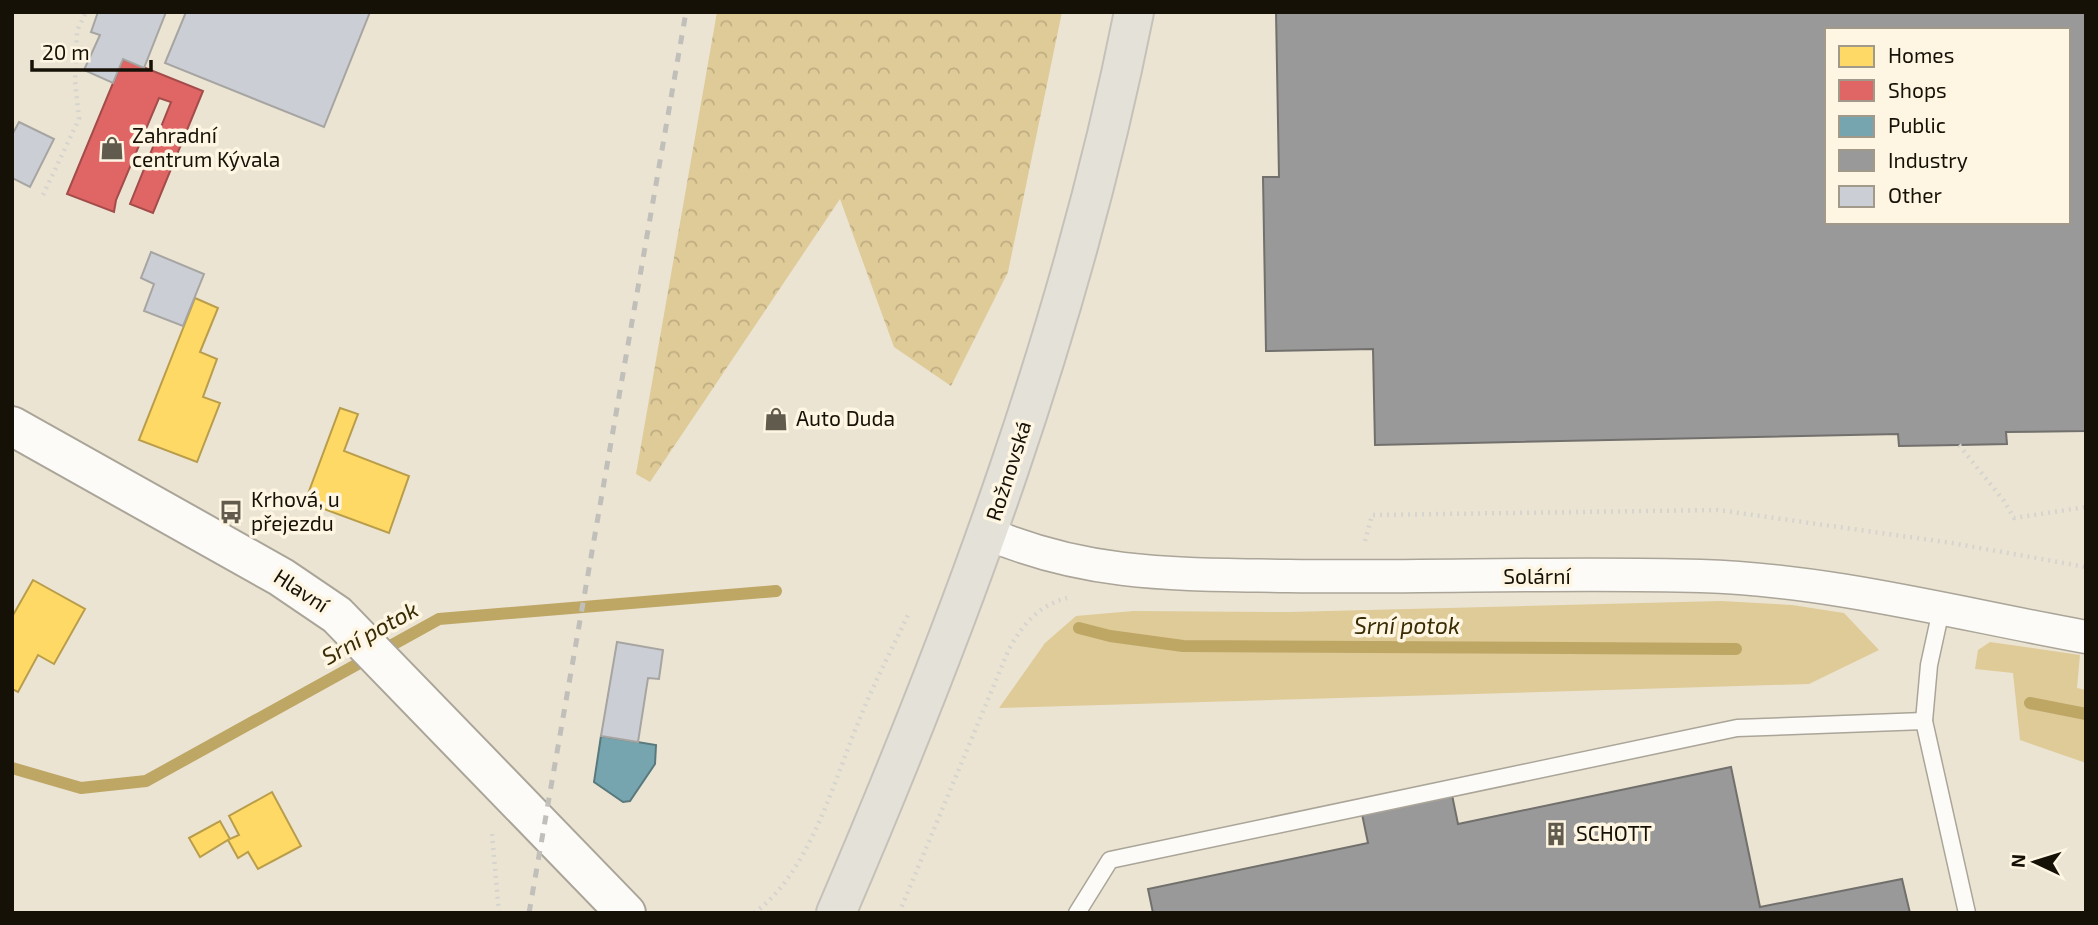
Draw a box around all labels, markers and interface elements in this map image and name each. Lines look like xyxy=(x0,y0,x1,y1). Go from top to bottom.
scale bar xyxy=(32,28,150,72)
legend xyxy=(1825,28,2070,224)
text: 20 m xyxy=(42,39,90,64)
text: Homes xyxy=(1888,42,1954,67)
text: Shops xyxy=(1888,77,1947,102)
text: Public xyxy=(1888,112,1946,137)
place label: Zahradní centrum Kývala xyxy=(132,122,280,171)
shop icon: Zahradní centrum Kývala xyxy=(98,134,126,162)
text: Industry xyxy=(1888,147,1968,172)
text: Other xyxy=(1888,182,1943,207)
shop icon: Auto Duda xyxy=(762,405,790,433)
place label: Auto Duda xyxy=(796,405,895,430)
street label: Rožnovská xyxy=(980,417,1035,524)
place label: Krhová, u přejezdu xyxy=(251,486,340,536)
bus stop icon: Krhová, u přejezdu xyxy=(217,498,245,526)
street label: Hlavní xyxy=(270,563,335,617)
street label: Solární xyxy=(1503,563,1571,588)
water label: Srní potok xyxy=(316,594,423,670)
water label: Srní potok xyxy=(1354,611,1460,639)
building icon: SCHOTT xyxy=(1542,820,1570,848)
place label: SCHOTT xyxy=(1576,820,1652,845)
north arrow xyxy=(2000,827,2070,897)
text: N xyxy=(2006,853,2029,868)

